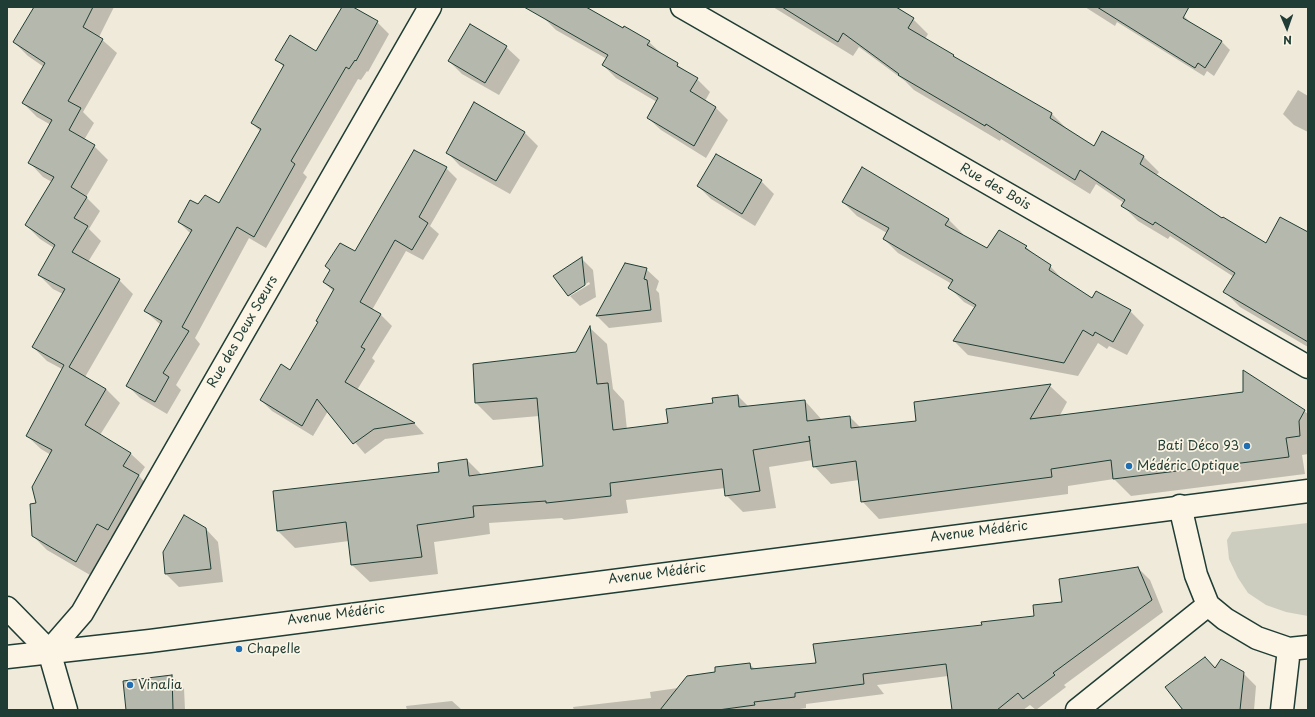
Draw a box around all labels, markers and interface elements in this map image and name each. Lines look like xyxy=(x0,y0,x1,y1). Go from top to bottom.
north arrow xyxy=(1267,8,1307,48)
text: N xyxy=(1283,32,1292,49)
street label: Rue des Bois xyxy=(957,160,1033,214)
street label: Rue des Deux Sœurs xyxy=(205,273,281,391)
place label: Bati Déco 93 xyxy=(1157,438,1239,454)
marker: Bati Déco 93 xyxy=(1242,441,1252,451)
place label: Médéric Optique xyxy=(1137,458,1240,474)
marker: Médéric Optique xyxy=(1124,461,1134,471)
street label: Avenue Médéric xyxy=(929,518,1029,546)
street label: Avenue Médéric xyxy=(607,560,707,588)
street label: Avenue Médéric xyxy=(286,601,386,629)
place label: Chapelle xyxy=(247,641,301,657)
marker: Chapelle xyxy=(234,644,244,654)
place label: Vinalia xyxy=(138,677,182,693)
marker: Vinalia xyxy=(125,680,135,690)

